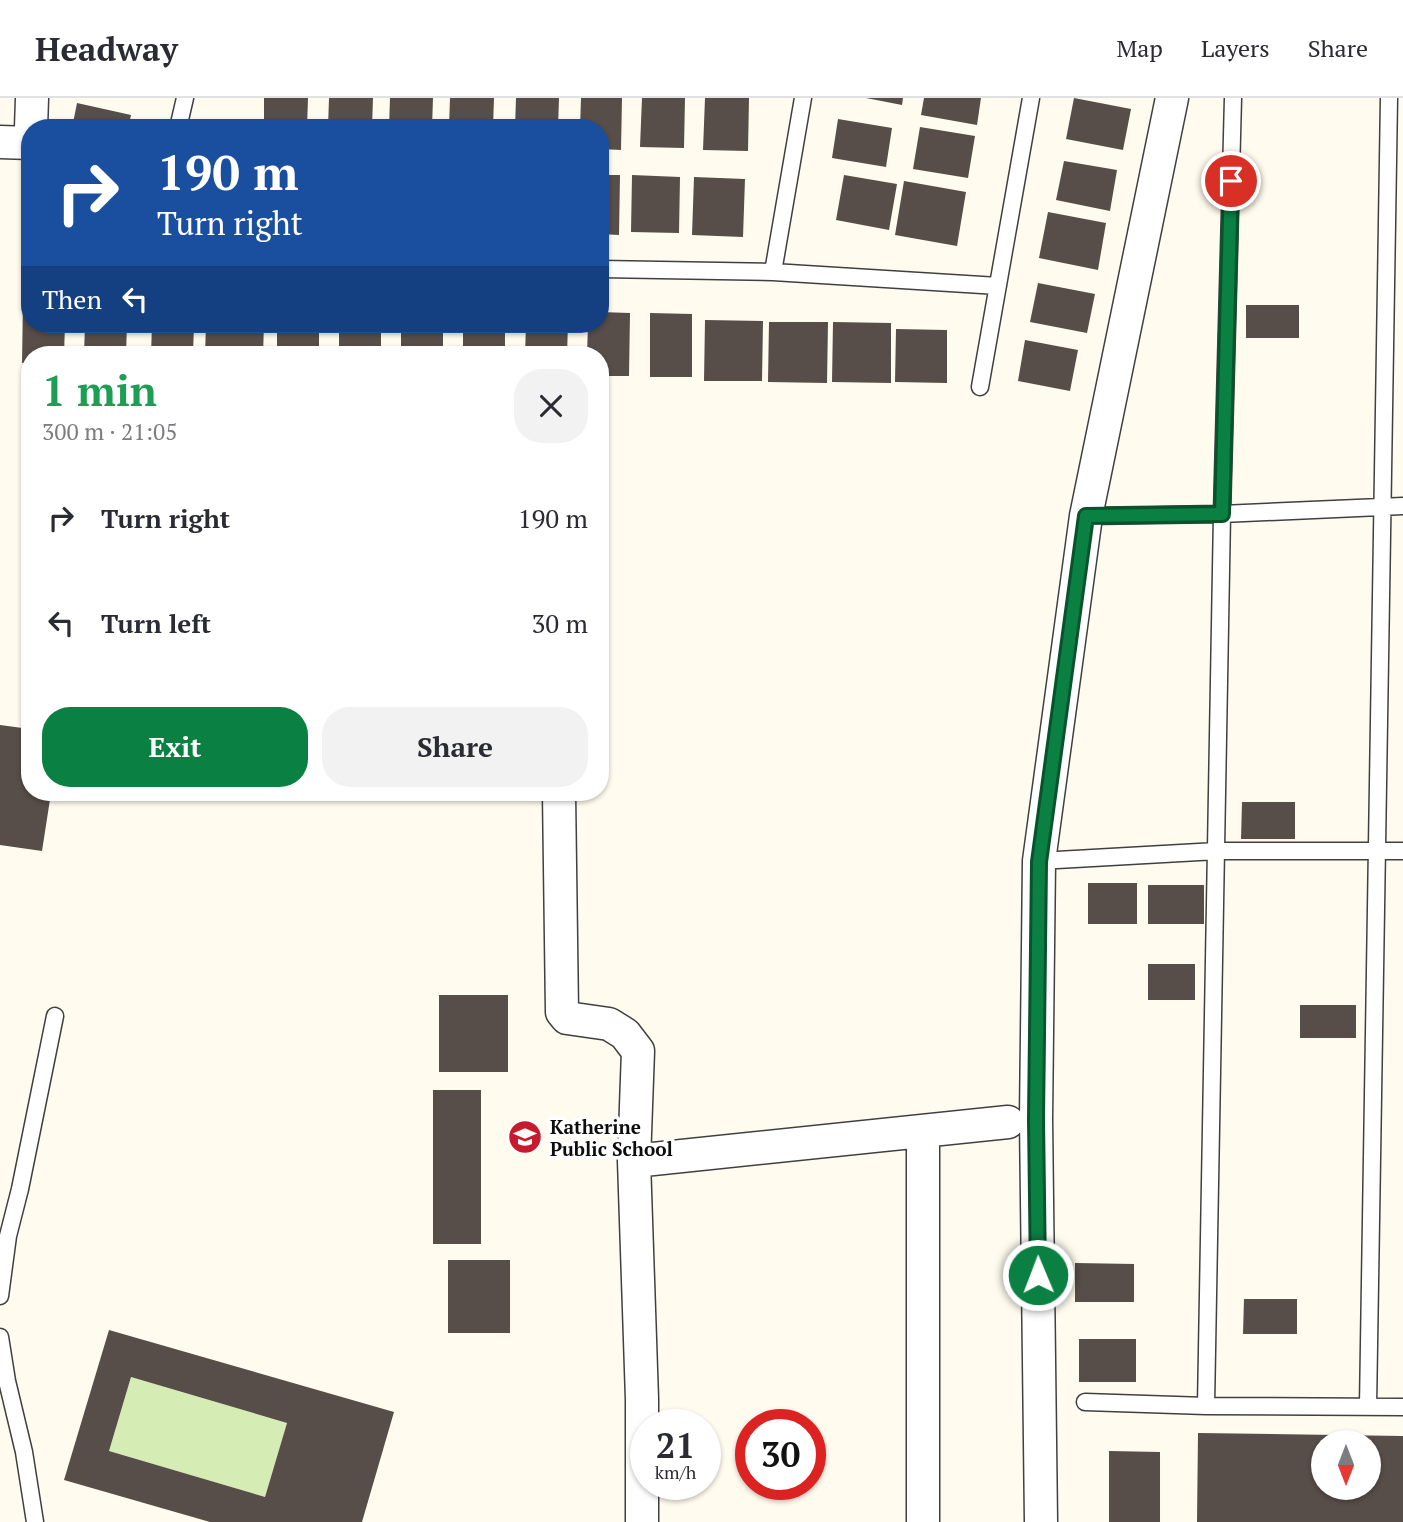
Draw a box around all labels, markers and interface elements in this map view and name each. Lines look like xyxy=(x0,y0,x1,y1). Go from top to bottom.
text: Headway xyxy=(35,27,178,70)
text: Map xyxy=(1116,32,1163,64)
text: Layers xyxy=(1201,32,1270,64)
text: Share xyxy=(1308,32,1368,64)
text: 190 m xyxy=(157,139,299,204)
icon: right xyxy=(42,147,133,238)
pin xyxy=(1201,151,1261,211)
icon: arrive xyxy=(1212,162,1250,200)
text: Turn right xyxy=(157,202,303,244)
icon: left xyxy=(116,280,154,318)
text: Then xyxy=(42,282,102,316)
text: 1 min xyxy=(42,362,157,418)
button: close xyxy=(514,369,588,443)
text: 300 m · 21:05 xyxy=(42,416,177,447)
icon: right xyxy=(42,499,80,537)
text: Turn right xyxy=(101,501,230,535)
text: 190 m xyxy=(518,501,588,535)
icon: left xyxy=(42,604,80,642)
text: Turn left xyxy=(101,606,211,640)
text: 30 m xyxy=(532,606,588,640)
button: Exit xyxy=(42,707,308,787)
button: Share xyxy=(322,707,588,787)
place label: Katherine Public School xyxy=(550,1114,673,1161)
school or university icon: Katherine Public School xyxy=(506,1118,544,1156)
position arrow xyxy=(1001,1238,1075,1312)
speed limit sign: 30 xyxy=(735,1409,826,1500)
text: 21 xyxy=(656,1422,695,1468)
north arrow xyxy=(1311,1430,1381,1500)
map controls xyxy=(1311,1430,1381,1500)
text: km/h xyxy=(655,1460,696,1484)

